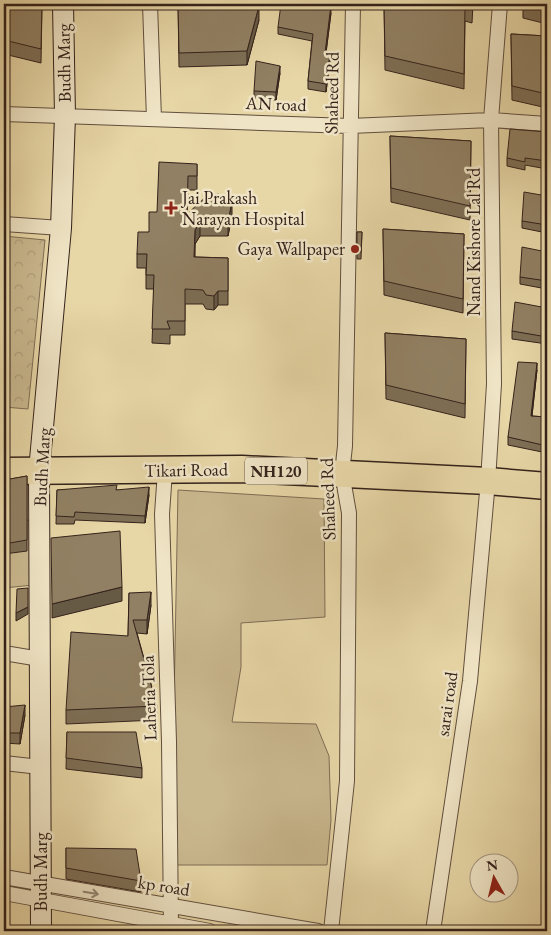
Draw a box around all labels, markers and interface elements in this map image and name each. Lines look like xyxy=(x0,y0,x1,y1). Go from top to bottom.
street label: Budh Marg xyxy=(51,23,76,103)
street label: Shaheed Rd xyxy=(319,51,344,134)
street label: AN road xyxy=(244,91,308,116)
street label: Nand Kishore Lal Rd xyxy=(462,167,485,316)
place label: Jai Prakash Narayan Hospital xyxy=(180,186,305,230)
marker: Jai Prakash Narayan Hospital xyxy=(164,201,178,215)
place label: Gaya Wallpaper xyxy=(237,237,345,260)
marker: Gaya Wallpaper xyxy=(349,243,361,255)
street label: Budh Marg xyxy=(28,427,55,507)
street label: Tikari Road xyxy=(144,457,229,482)
street label: Shaheed Rd xyxy=(315,457,340,541)
road number: NH120 xyxy=(245,458,307,484)
street label: Laheria Tola xyxy=(135,654,161,741)
street label: sarai road xyxy=(431,669,463,738)
street label: Budh Marg xyxy=(29,832,52,911)
north arrow xyxy=(468,852,518,902)
text: N xyxy=(485,855,500,875)
street label: kp road xyxy=(136,870,193,901)
one-way arrow xyxy=(82,889,98,899)

